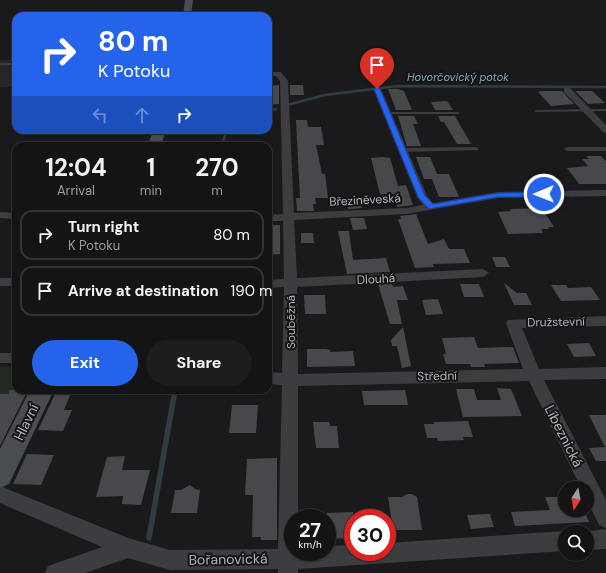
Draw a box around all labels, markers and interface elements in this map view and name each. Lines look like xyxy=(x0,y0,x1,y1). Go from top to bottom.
text: 80 m xyxy=(98,23,168,60)
icon: right xyxy=(32,28,84,80)
pin xyxy=(360,48,394,89)
icon: arrive xyxy=(366,54,388,76)
text: K Potoku xyxy=(98,59,170,83)
water label: Hovorčovický potok xyxy=(407,70,509,84)
icon: left xyxy=(89,104,111,126)
icon: ahead xyxy=(131,104,153,126)
icon: right xyxy=(173,104,195,126)
text: 12:04 xyxy=(45,152,107,183)
text: 1 xyxy=(147,152,155,183)
text: 270 xyxy=(195,152,239,183)
position arrow xyxy=(523,173,565,215)
text: Arrival xyxy=(57,182,95,199)
text: min xyxy=(140,182,162,199)
text: m xyxy=(211,182,223,199)
street label: Březiněveská xyxy=(329,190,401,210)
text: Turn right xyxy=(68,217,139,237)
icon: right xyxy=(34,224,56,246)
text: 80 m xyxy=(213,225,250,245)
text: K Potoku xyxy=(68,237,120,254)
street label: Dlouhá xyxy=(356,270,396,288)
icon: arrive xyxy=(34,280,56,302)
text: Arrive at destination xyxy=(68,281,219,301)
text: 190 m xyxy=(231,281,272,301)
street label: Souběžná xyxy=(283,295,299,349)
street label: Družstevní xyxy=(527,313,585,331)
button: Exit xyxy=(32,340,138,386)
button: Share xyxy=(146,340,252,386)
street label: Střední xyxy=(417,368,457,384)
street label: Hlavní xyxy=(9,400,43,443)
street label: Líbeznická xyxy=(541,402,587,470)
north arrow xyxy=(558,481,594,517)
map controls xyxy=(558,481,594,561)
speed limit sign: 30 xyxy=(344,509,396,561)
text: 27 xyxy=(299,517,321,543)
button: search xyxy=(558,525,594,561)
text: km/h xyxy=(298,538,322,551)
street label: Bořanovická xyxy=(188,549,268,569)

